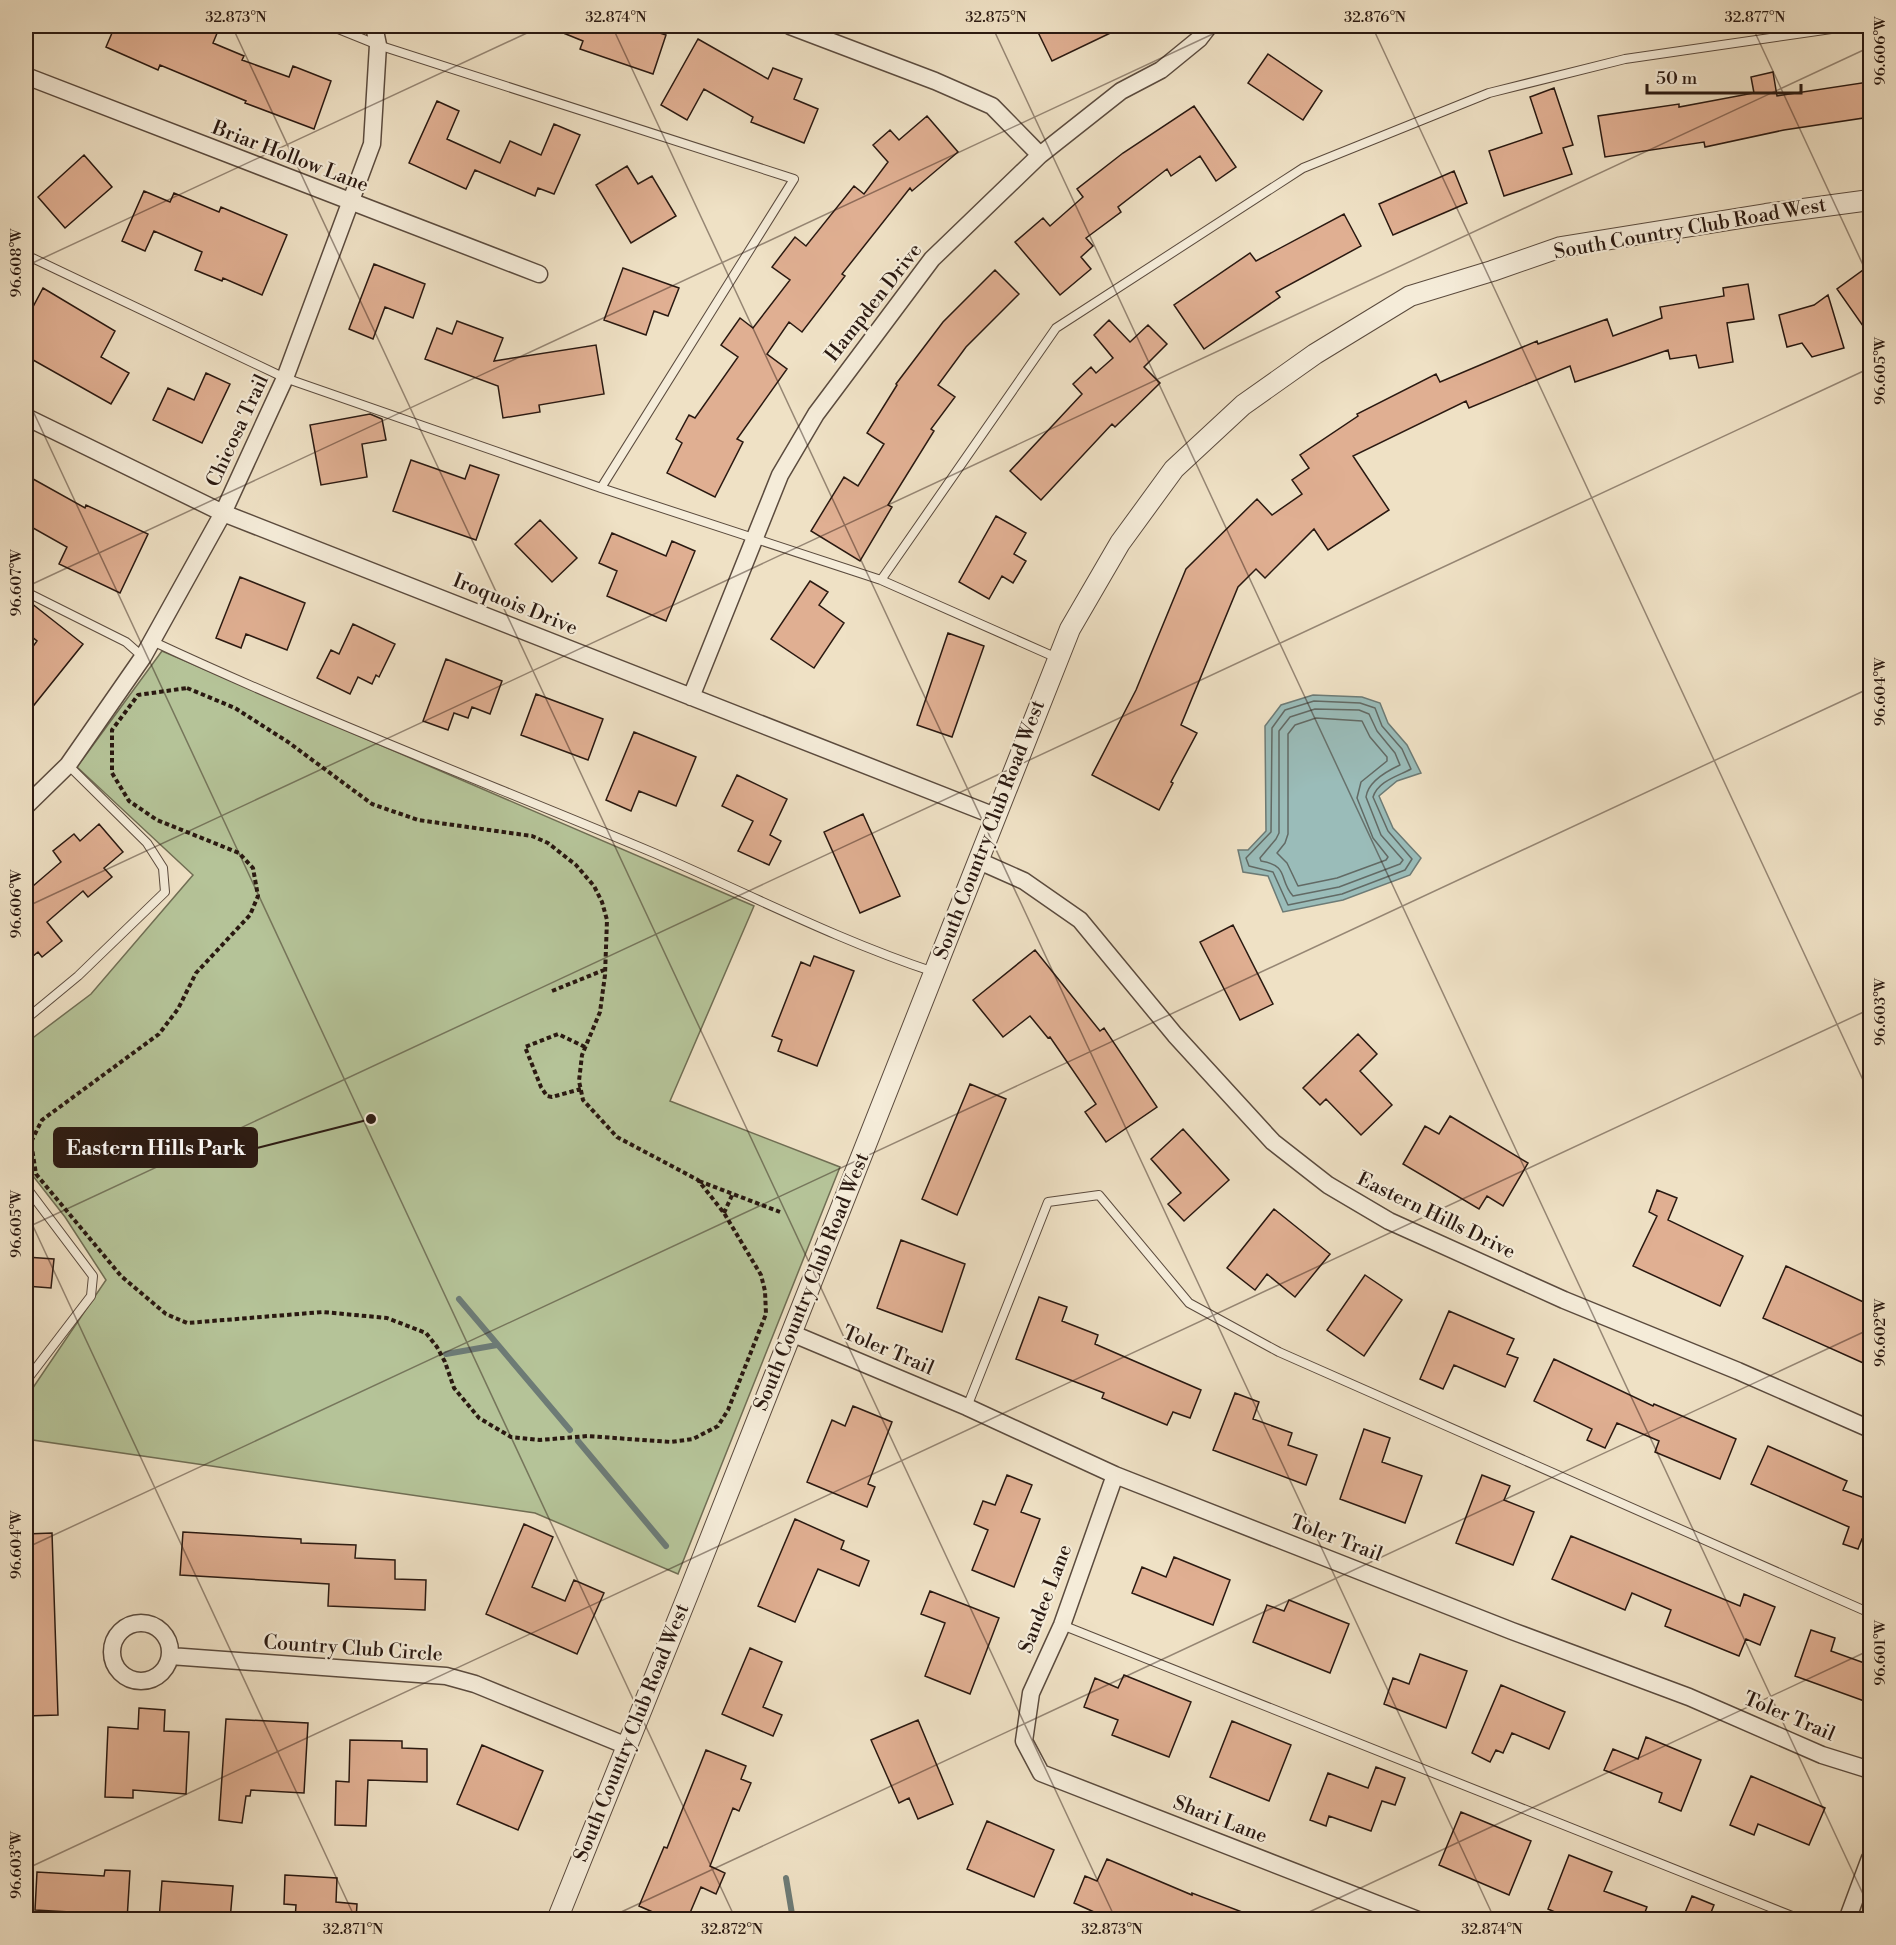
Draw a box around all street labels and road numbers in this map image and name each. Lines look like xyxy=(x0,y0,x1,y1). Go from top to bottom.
street label: Briar Hollow Lane xyxy=(207,115,372,198)
street label: South Country Club Road West xyxy=(1552,193,1828,265)
street label: Hampden Drive xyxy=(820,239,928,367)
street label: Chicosa Trail xyxy=(201,371,275,491)
street label: Iroquois Drive xyxy=(449,569,581,641)
street label: South Country Club Road West xyxy=(929,697,1051,963)
street label: South Country Club Road West xyxy=(749,1149,875,1415)
street label: Eastern Hills Drive xyxy=(1353,1167,1519,1265)
street label: Toler Trail xyxy=(839,1321,937,1381)
street label: Toler Trail xyxy=(1286,1510,1386,1568)
street label: Sandee Lane xyxy=(1014,1541,1078,1657)
street label: South Country Club Road West xyxy=(569,1600,695,1866)
street label: Country Club Circle xyxy=(262,1630,444,1668)
street label: Toler Trail xyxy=(1740,1687,1838,1747)
street label: Shari Lane xyxy=(1169,1791,1271,1849)

